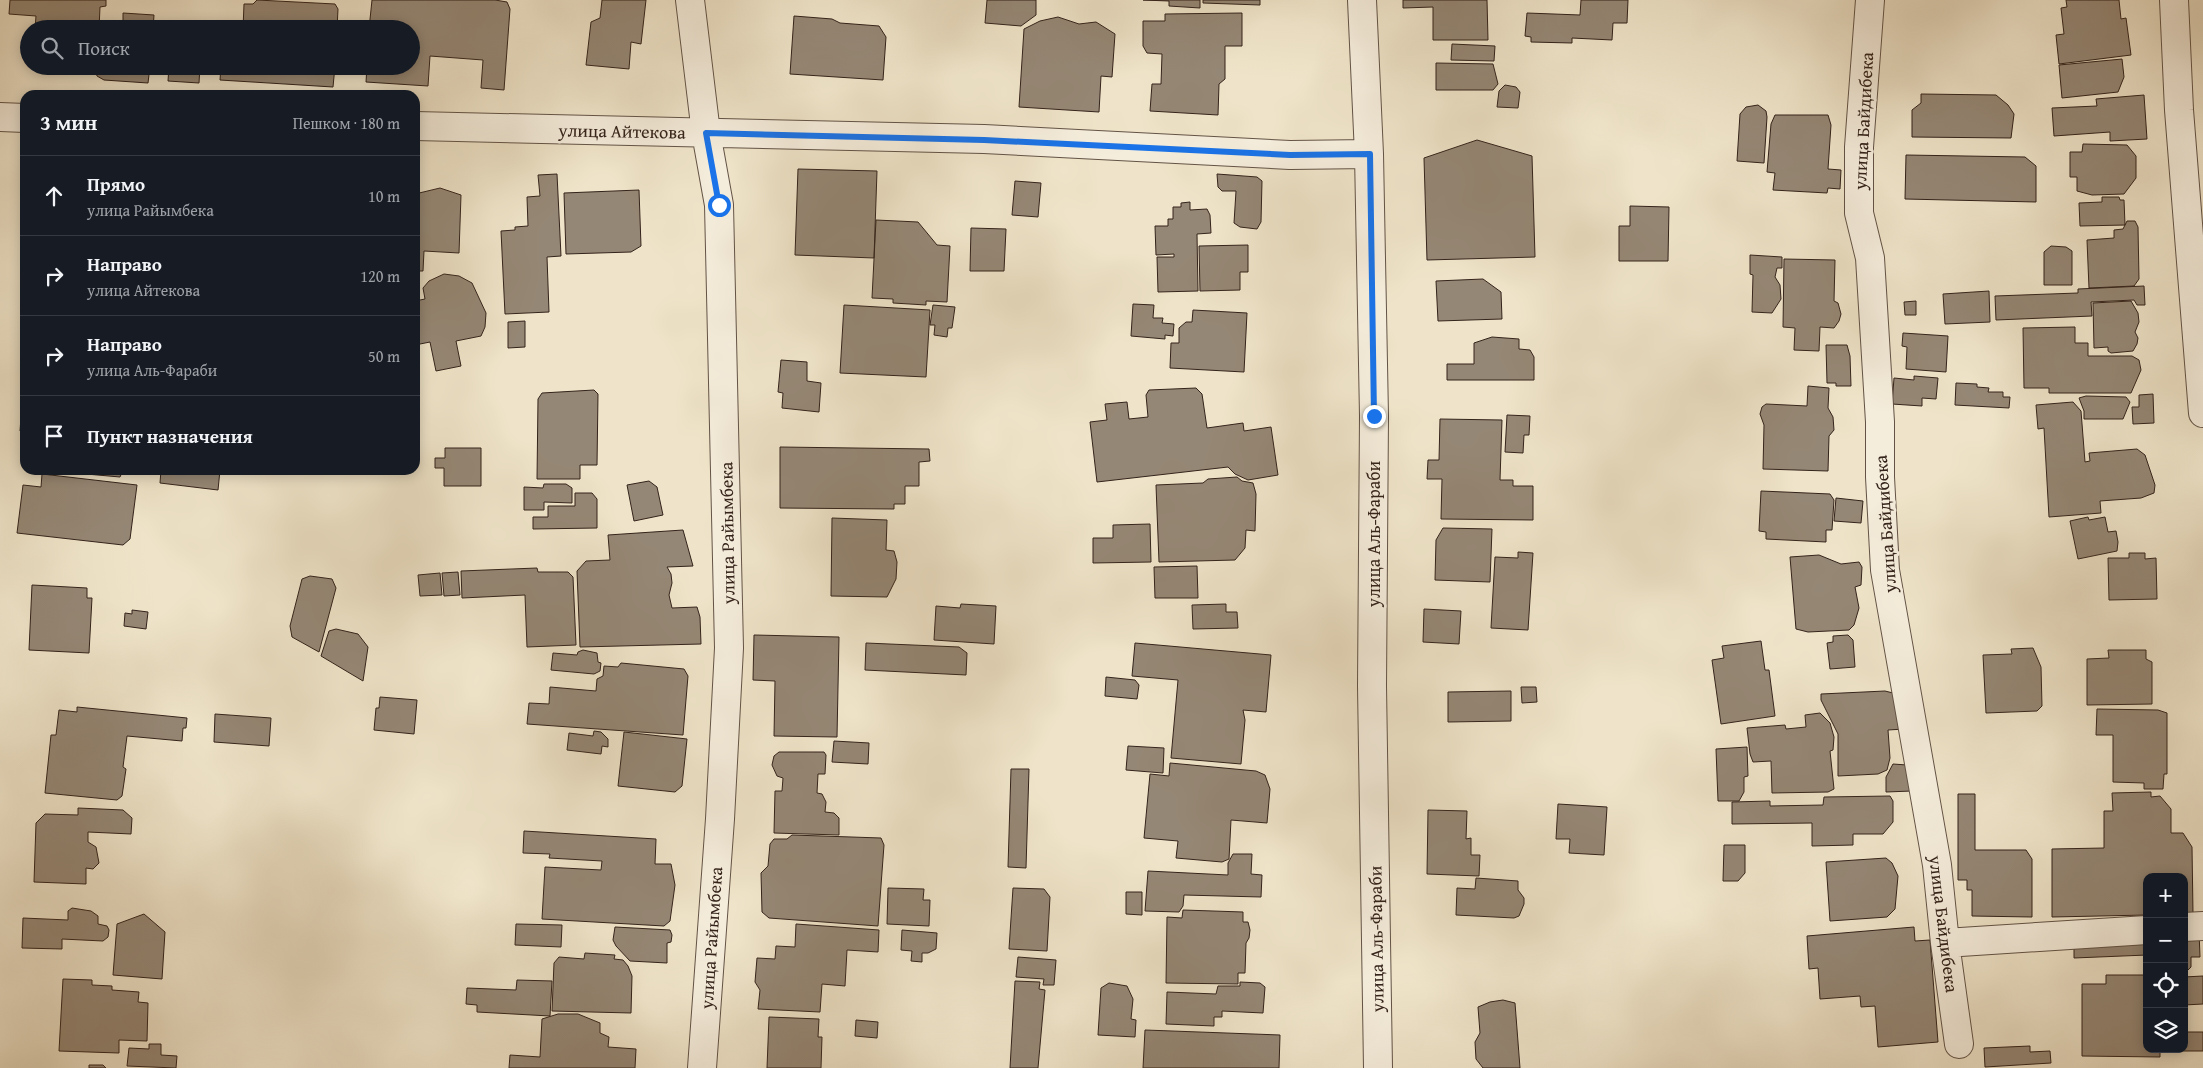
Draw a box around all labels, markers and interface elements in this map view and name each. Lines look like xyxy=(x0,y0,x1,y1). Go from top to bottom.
search box xyxy=(20,20,420,75)
icon: search xyxy=(38,34,66,62)
text: Поиск xyxy=(78,34,130,62)
street label: улица Байдибека xyxy=(1846,51,1880,192)
text: 3 мин xyxy=(40,107,97,138)
text: Пешком · 180 m xyxy=(293,111,400,135)
street label: улица Айтекова xyxy=(557,116,686,146)
text: Прямо xyxy=(87,170,145,198)
icon: ahead xyxy=(40,182,68,210)
text: 10 m xyxy=(368,184,400,208)
route start xyxy=(708,194,731,217)
text: улица Райымбека xyxy=(87,198,214,222)
text: Направо xyxy=(87,250,162,278)
icon: right xyxy=(40,262,68,290)
text: 120 m xyxy=(360,264,400,288)
text: улица Айтекова xyxy=(87,278,200,302)
text: Направо xyxy=(87,330,162,358)
icon: right xyxy=(40,342,68,370)
text: 50 m xyxy=(368,344,400,368)
text: улица Аль-Фараби xyxy=(87,358,217,382)
route end xyxy=(1363,405,1386,428)
icon: arrive xyxy=(40,422,68,450)
text: Пункт назначения xyxy=(87,422,253,450)
street label: улица Байдибека xyxy=(1867,454,1903,595)
street label: улица Аль-Фараби xyxy=(1360,460,1387,608)
street label: улица Райымбека xyxy=(712,461,742,606)
street label: улица Байдибека xyxy=(1922,853,1966,995)
street label: улица Райымбека xyxy=(692,865,729,1011)
street label: улица Аль-Фараби xyxy=(1361,865,1391,1013)
map controls xyxy=(2143,873,2188,1053)
button: + xyxy=(2143,873,2188,918)
button: − xyxy=(2143,918,2188,963)
button: locate xyxy=(2143,963,2188,1008)
button: layers xyxy=(2143,1008,2188,1053)

